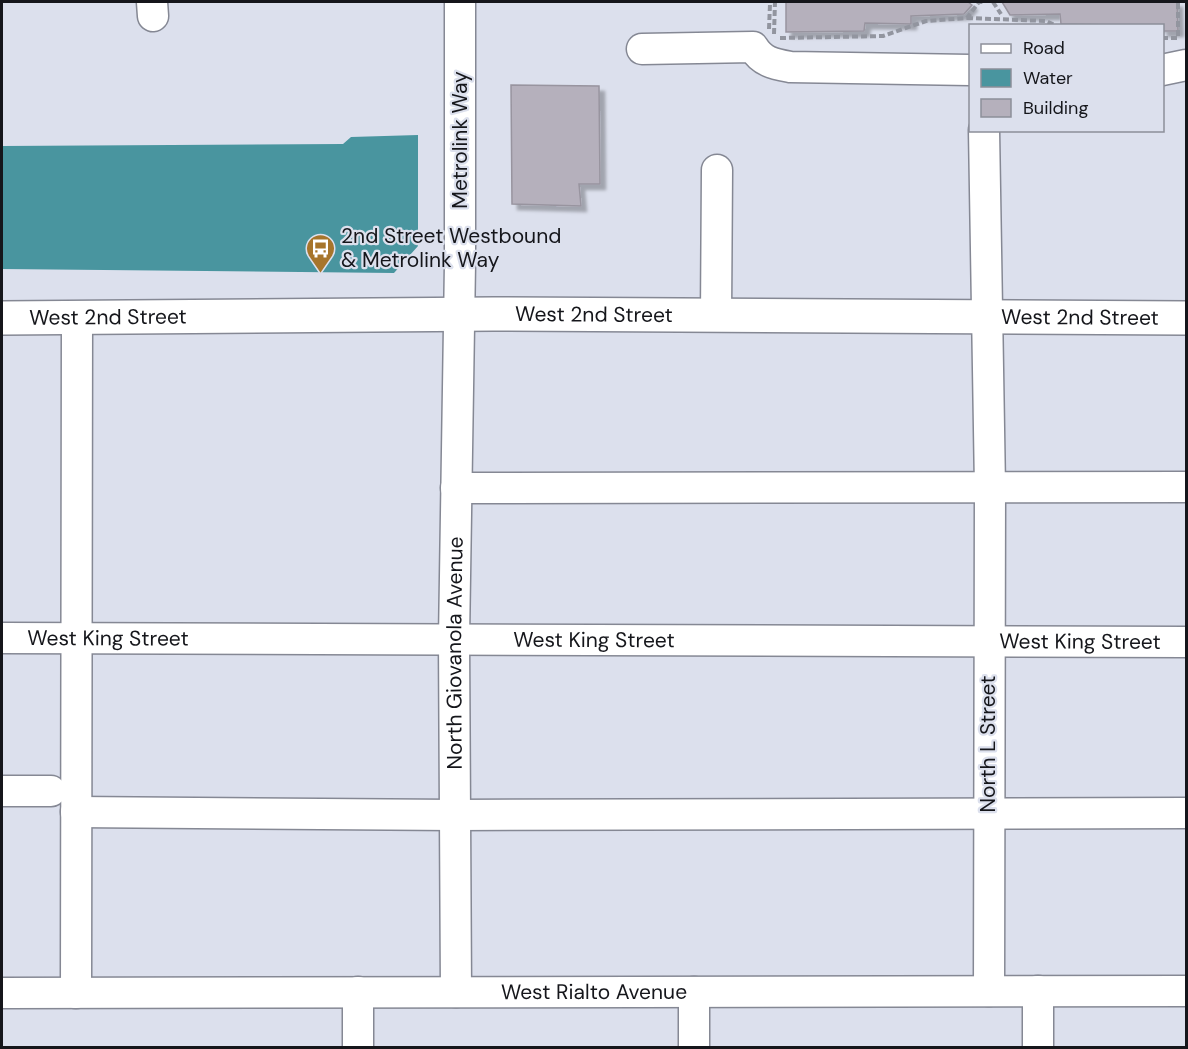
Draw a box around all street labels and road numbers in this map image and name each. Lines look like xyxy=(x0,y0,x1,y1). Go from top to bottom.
street label: Metrolink Way xyxy=(446,71,474,209)
street label: West 2nd Street xyxy=(515,300,673,329)
street label: West 2nd Street xyxy=(29,302,187,332)
street label: West 2nd Street xyxy=(1001,303,1159,332)
street label: North Giovanola Avenue xyxy=(440,536,470,770)
street label: West King Street xyxy=(27,624,189,653)
street label: West King Street xyxy=(513,626,675,654)
street label: West King Street xyxy=(999,627,1161,656)
street label: North L Street xyxy=(974,676,1002,812)
street label: West Rialto Avenue xyxy=(501,978,687,1006)

